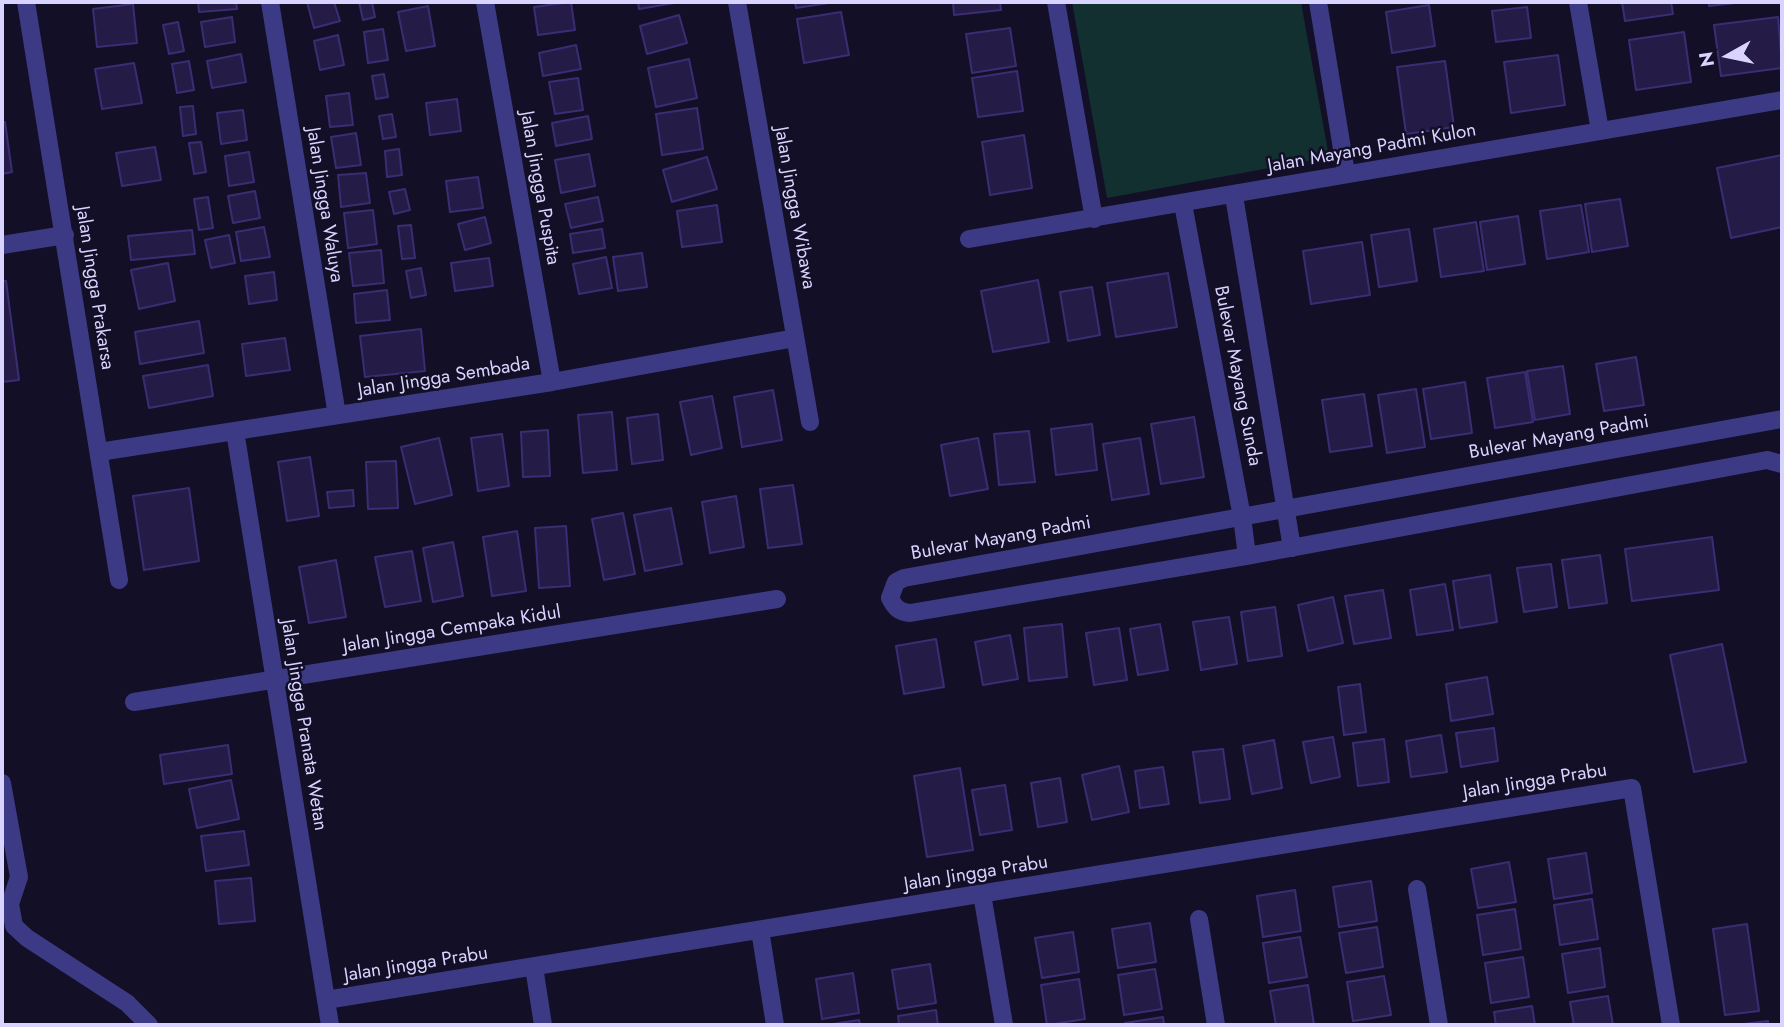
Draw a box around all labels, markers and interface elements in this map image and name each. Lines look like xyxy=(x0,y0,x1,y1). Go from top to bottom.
north arrow xyxy=(1693,21,1763,91)
text: N xyxy=(1692,50,1721,69)
street label: Jalan Jingga Puspita xyxy=(514,109,564,267)
street label: Jalan Mayang Padmi Kulon xyxy=(1266,119,1478,179)
street label: Jalan Jingga Wibawa xyxy=(768,125,820,291)
street label: Jalan Jingga Waluya xyxy=(300,126,348,284)
street label: Jalan Jingga Prakarsa xyxy=(70,205,118,371)
street label: Bulevar Mayang Sunda xyxy=(1208,284,1266,468)
street label: Jalan Jingga Sembada xyxy=(356,353,532,403)
street label: Bulevar Mayang Padmi xyxy=(1467,411,1651,465)
street label: Bulevar Mayang Padmi xyxy=(909,512,1093,566)
street label: Jalan Jingga Cempaka Kidul xyxy=(341,601,563,659)
street label: Jalan Jingga Pranata Wetan xyxy=(275,618,331,832)
street label: Jalan Jingga Prabu xyxy=(1461,759,1609,805)
street label: Jalan Jingga Prabu xyxy=(902,851,1050,897)
street label: Jalan Jingga Prabu xyxy=(342,942,490,988)

